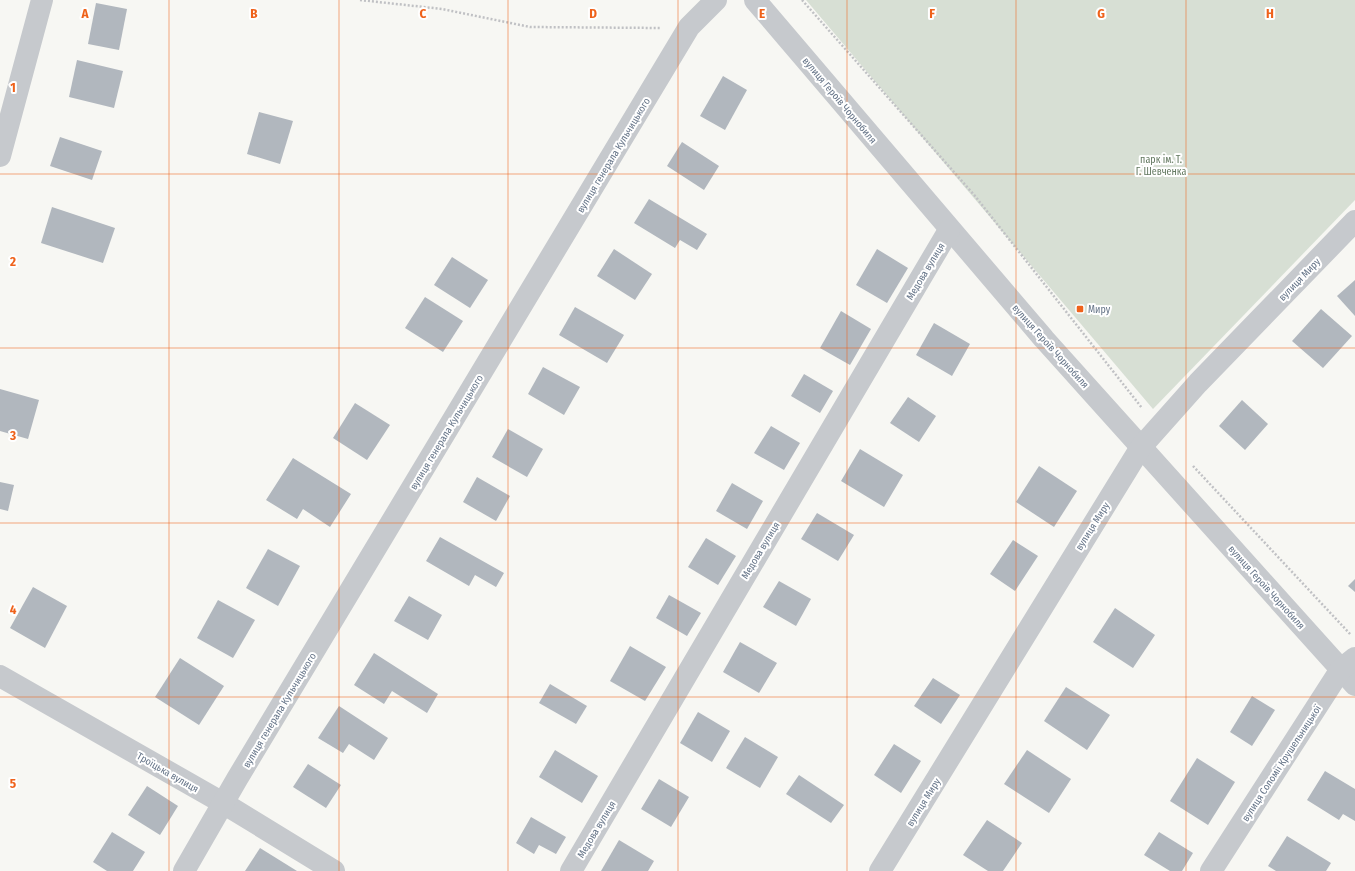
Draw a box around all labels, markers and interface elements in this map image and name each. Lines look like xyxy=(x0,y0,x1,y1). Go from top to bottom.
text: A xyxy=(80,6,89,21)
text: B xyxy=(250,6,258,21)
text: C xyxy=(420,6,427,21)
text: D xyxy=(589,6,597,21)
text: E xyxy=(759,6,765,21)
text: F xyxy=(929,6,935,21)
text: G xyxy=(1097,6,1105,21)
text: H xyxy=(1266,6,1274,21)
street label: вулиця Героїв Чорнобиля xyxy=(800,55,879,146)
text: 1 xyxy=(10,80,16,95)
street label: вулиця генерала Кульчицького xyxy=(575,96,653,215)
park label: парк ім. Т. Г. Шевченка xyxy=(1136,153,1186,178)
street label: Медова вулиця xyxy=(904,241,948,302)
text: 2 xyxy=(9,254,16,269)
street label: вулиця Миру xyxy=(1276,256,1323,303)
street label: вулиця Героїв Чорнобиля xyxy=(1009,302,1091,391)
marker: Миру xyxy=(1075,304,1085,314)
place label: Миру xyxy=(1088,304,1111,316)
street label: вулиця генерала Кульчицького xyxy=(408,373,486,492)
text: 3 xyxy=(9,428,16,443)
street label: вулиця Миру xyxy=(1073,500,1113,553)
street label: Медова вулиця xyxy=(739,520,783,581)
street label: вулиця Героїв Чорнобиля xyxy=(1225,543,1307,632)
text: 4 xyxy=(10,602,17,617)
street label: вулиця генерала Кульчицького xyxy=(241,651,319,770)
street label: вулиця Соломії Крушельницької xyxy=(1239,702,1324,824)
street label: Троїцька вулиця xyxy=(134,750,201,795)
text: 5 xyxy=(10,776,16,791)
street label: вулиця Миру xyxy=(904,776,944,829)
street label: Медова вулиця xyxy=(575,799,619,860)

